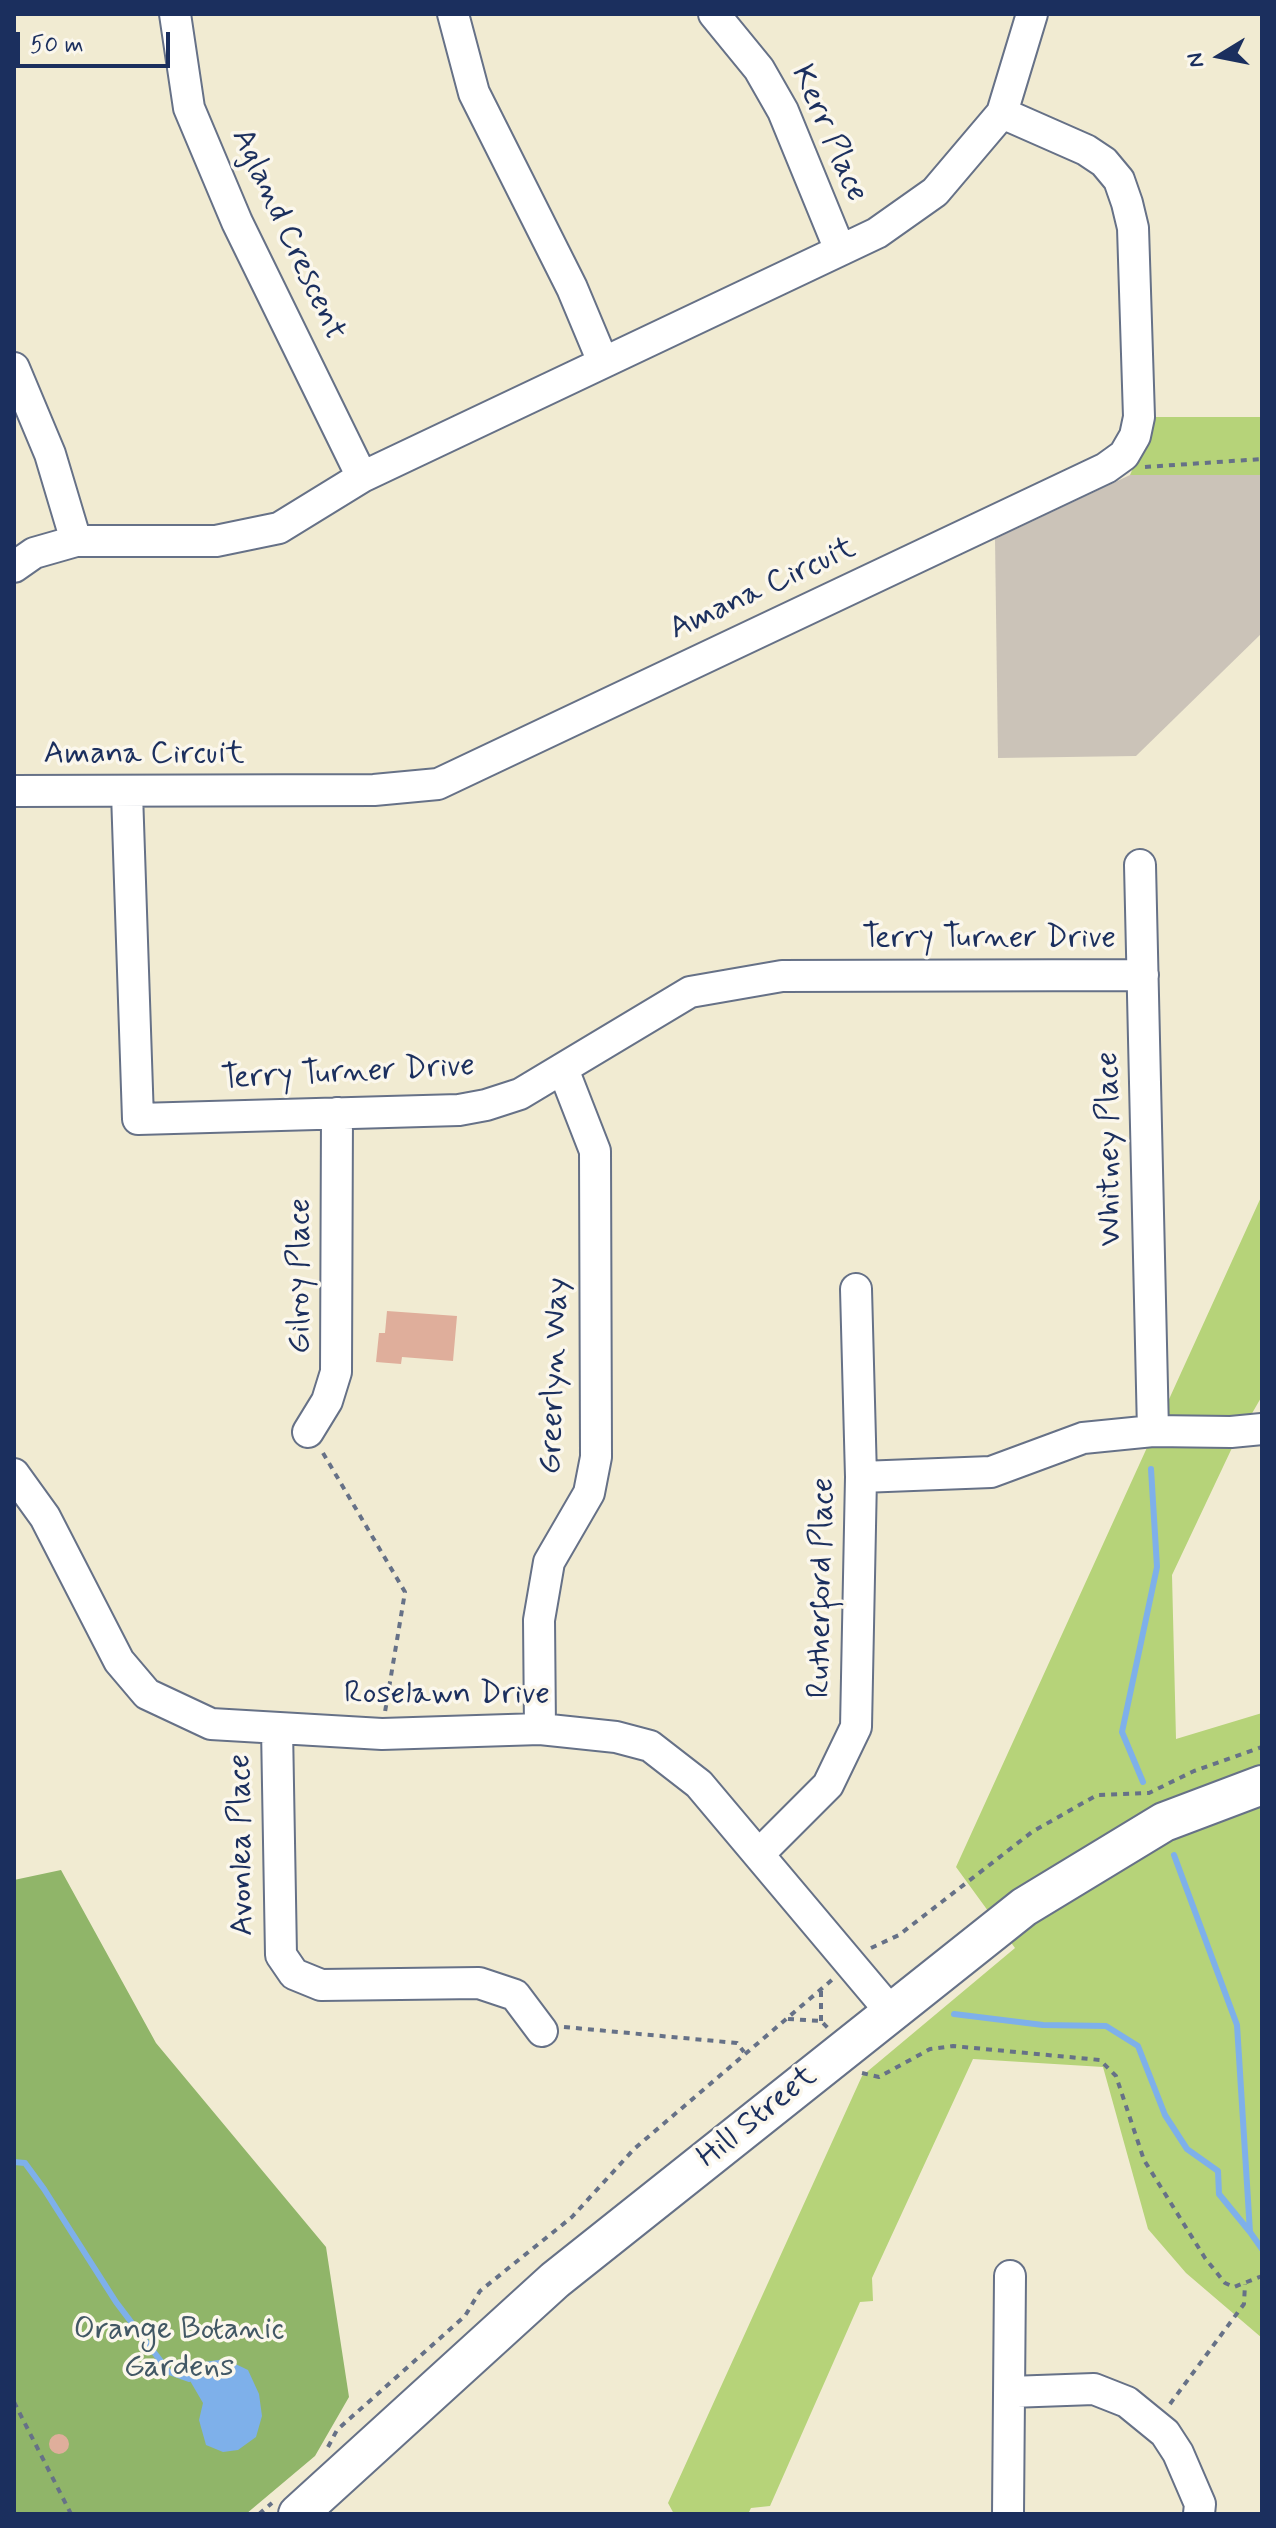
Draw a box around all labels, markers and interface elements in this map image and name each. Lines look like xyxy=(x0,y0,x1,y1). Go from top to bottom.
scale bar xyxy=(20,16,174,66)
north arrow xyxy=(1180,16,1260,96)
text: 50 m xyxy=(30,30,84,61)
text: N xyxy=(1181,51,1211,70)
street label: Kerr Place xyxy=(781,60,875,208)
street label: Agland Crescent xyxy=(221,123,353,347)
street label: Amana Circuit xyxy=(664,530,862,650)
street label: Amana Circuit xyxy=(44,736,244,774)
street label: Terry Turner Drive xyxy=(862,920,1116,958)
street label: Terry Turner Drive xyxy=(220,1048,476,1100)
street label: Whitney Place xyxy=(1090,1051,1132,1247)
street label: Gilroy Place xyxy=(282,1198,320,1354)
street label: Greerlyn Way xyxy=(533,1277,579,1475)
street label: Rutherford Place xyxy=(802,1477,844,1699)
street label: Roselawn Drive xyxy=(344,1676,550,1714)
street label: Avonlea Place xyxy=(222,1753,264,1937)
street label: Hill Street xyxy=(691,2058,825,2178)
park label: Orange Botanic Gardens xyxy=(74,2312,284,2387)

